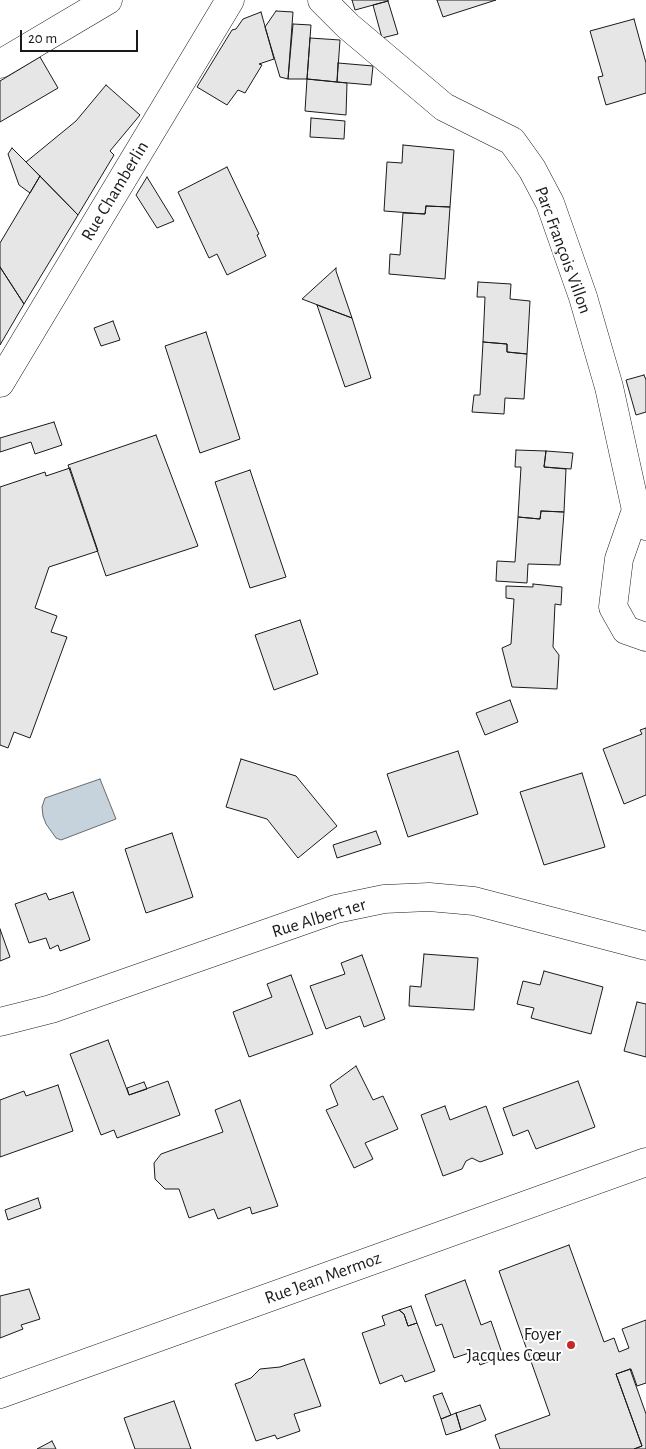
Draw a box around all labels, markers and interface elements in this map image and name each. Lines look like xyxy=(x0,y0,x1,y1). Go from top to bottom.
scale bar xyxy=(22,20,140,52)
text: 20 m xyxy=(28,31,57,46)
street label: Rue Chamberlin xyxy=(77,137,153,245)
street label: Parc François Villon xyxy=(530,183,596,317)
street label: Rue Albert 1er xyxy=(269,893,369,943)
street label: Rue Jean Mermoz xyxy=(262,1247,384,1309)
place label: Foyer Jacques Cœur xyxy=(467,1324,561,1366)
marker: Foyer Jacques Cœur xyxy=(565,1339,577,1351)

